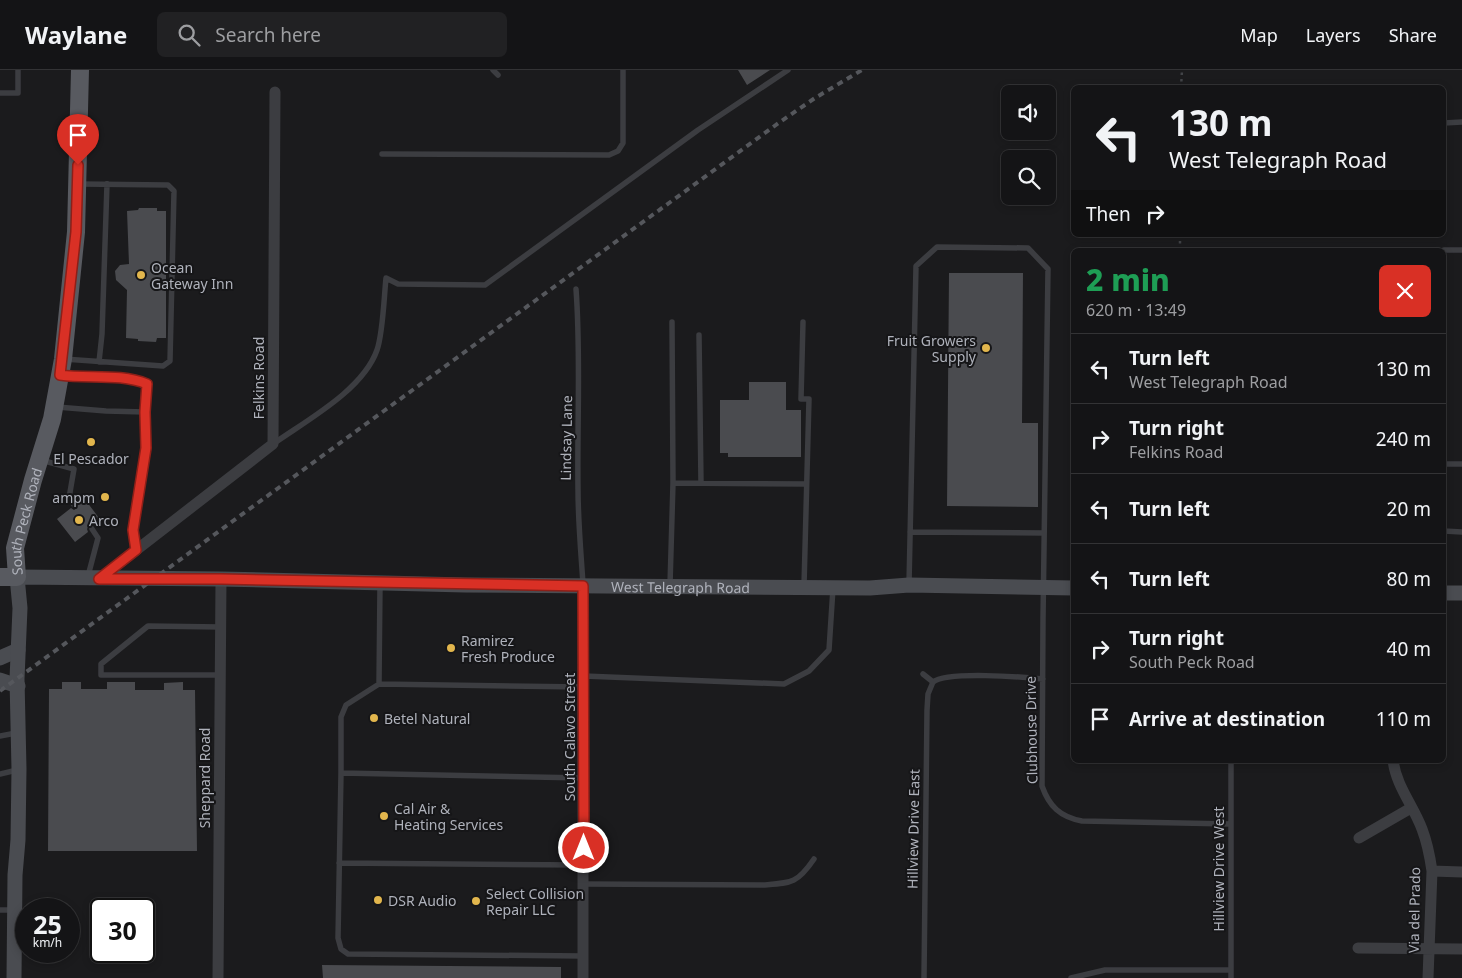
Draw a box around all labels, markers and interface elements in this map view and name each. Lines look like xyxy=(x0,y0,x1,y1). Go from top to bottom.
search box xyxy=(157,12,507,57)
text: Waylane xyxy=(25,18,127,51)
icon: search xyxy=(175,21,203,49)
text: Search here xyxy=(215,22,321,48)
text: Map xyxy=(1240,23,1278,47)
text: Layers xyxy=(1306,23,1361,47)
text: Share xyxy=(1389,23,1437,47)
map controls xyxy=(1001,85,1056,205)
button: sound xyxy=(1001,85,1056,140)
text: 130 m xyxy=(1169,99,1272,146)
icon: left xyxy=(1086,105,1151,170)
pin xyxy=(57,114,99,165)
icon: arrive xyxy=(64,121,92,149)
text: West Telegraph Road xyxy=(1169,144,1387,174)
button: search xyxy=(1001,150,1056,205)
icon: right xyxy=(1141,200,1169,228)
text: Then xyxy=(1086,201,1131,227)
place label: Ocean Gateway Inn xyxy=(151,258,233,293)
text: 2 min xyxy=(1086,259,1170,300)
button: close xyxy=(1379,265,1431,317)
marker: Ocean Gateway Inn xyxy=(135,269,147,281)
text: 620 m · 13:49 xyxy=(1086,299,1186,321)
place label: Fruit Growers Supply xyxy=(887,331,977,366)
street label: Felkins Road xyxy=(249,337,268,419)
marker: Fruit Growers Supply xyxy=(980,342,992,354)
text: Turn left xyxy=(1129,345,1210,371)
icon: left xyxy=(1086,355,1114,383)
text: 130 m xyxy=(1376,356,1431,382)
text: West Telegraph Road xyxy=(1129,371,1288,393)
street label: Lindsay Lane xyxy=(556,395,576,481)
text: Turn right xyxy=(1129,415,1224,441)
icon: right xyxy=(1086,425,1114,453)
text: 240 m xyxy=(1376,426,1431,452)
marker: El Pescador xyxy=(85,436,97,448)
text: Felkins Road xyxy=(1129,441,1223,463)
place label: El Pescador xyxy=(53,449,129,468)
street label: South Peck Road xyxy=(5,465,46,576)
place label: ampm xyxy=(52,488,95,507)
marker: ampm xyxy=(99,491,111,503)
icon: left xyxy=(1086,495,1114,523)
text: Turn left xyxy=(1129,496,1210,522)
text: 20 m xyxy=(1387,496,1431,522)
place label: Arco xyxy=(89,511,119,530)
marker: Arco xyxy=(73,514,85,526)
icon: left xyxy=(1086,565,1114,593)
text: Turn left xyxy=(1129,566,1210,592)
text: 80 m xyxy=(1387,566,1431,592)
street label: West Telegraph Road xyxy=(611,577,750,597)
text: Turn right xyxy=(1129,625,1224,651)
place label: Ramirez Fresh Produce xyxy=(461,631,555,666)
icon: right xyxy=(1086,635,1114,663)
text: 40 m xyxy=(1387,636,1431,662)
marker: Ramirez Fresh Produce xyxy=(445,642,457,654)
text: South Peck Road xyxy=(1129,651,1255,673)
street label: South Calavo Street xyxy=(560,673,579,801)
street label: Clubhouse Drive xyxy=(1021,676,1041,784)
icon: arrive xyxy=(1086,705,1114,733)
text: Arrive at destination xyxy=(1129,706,1325,732)
text: 110 m xyxy=(1376,706,1431,732)
place label: Betel Natural xyxy=(384,709,470,728)
marker: Betel Natural xyxy=(368,712,380,724)
street label: Sheppard Road xyxy=(195,728,214,828)
street label: Hillview Drive East xyxy=(902,769,924,889)
place label: Cal Air & Heating Services xyxy=(394,799,503,834)
street label: Hillview Drive West xyxy=(1209,807,1228,931)
marker: Cal Air & Heating Services xyxy=(378,810,390,822)
position arrow xyxy=(557,821,609,873)
street label: Via del Prado xyxy=(1404,867,1424,953)
place label: Select Collision Repair LLC xyxy=(486,884,584,919)
place label: DSR Audio xyxy=(388,891,457,910)
marker: DSR Audio xyxy=(372,894,384,906)
marker: Select Collision Repair LLC xyxy=(470,895,482,907)
speed limit sign: 30 xyxy=(90,898,155,963)
text: 25 xyxy=(33,907,62,941)
text: km/h xyxy=(33,934,62,951)

